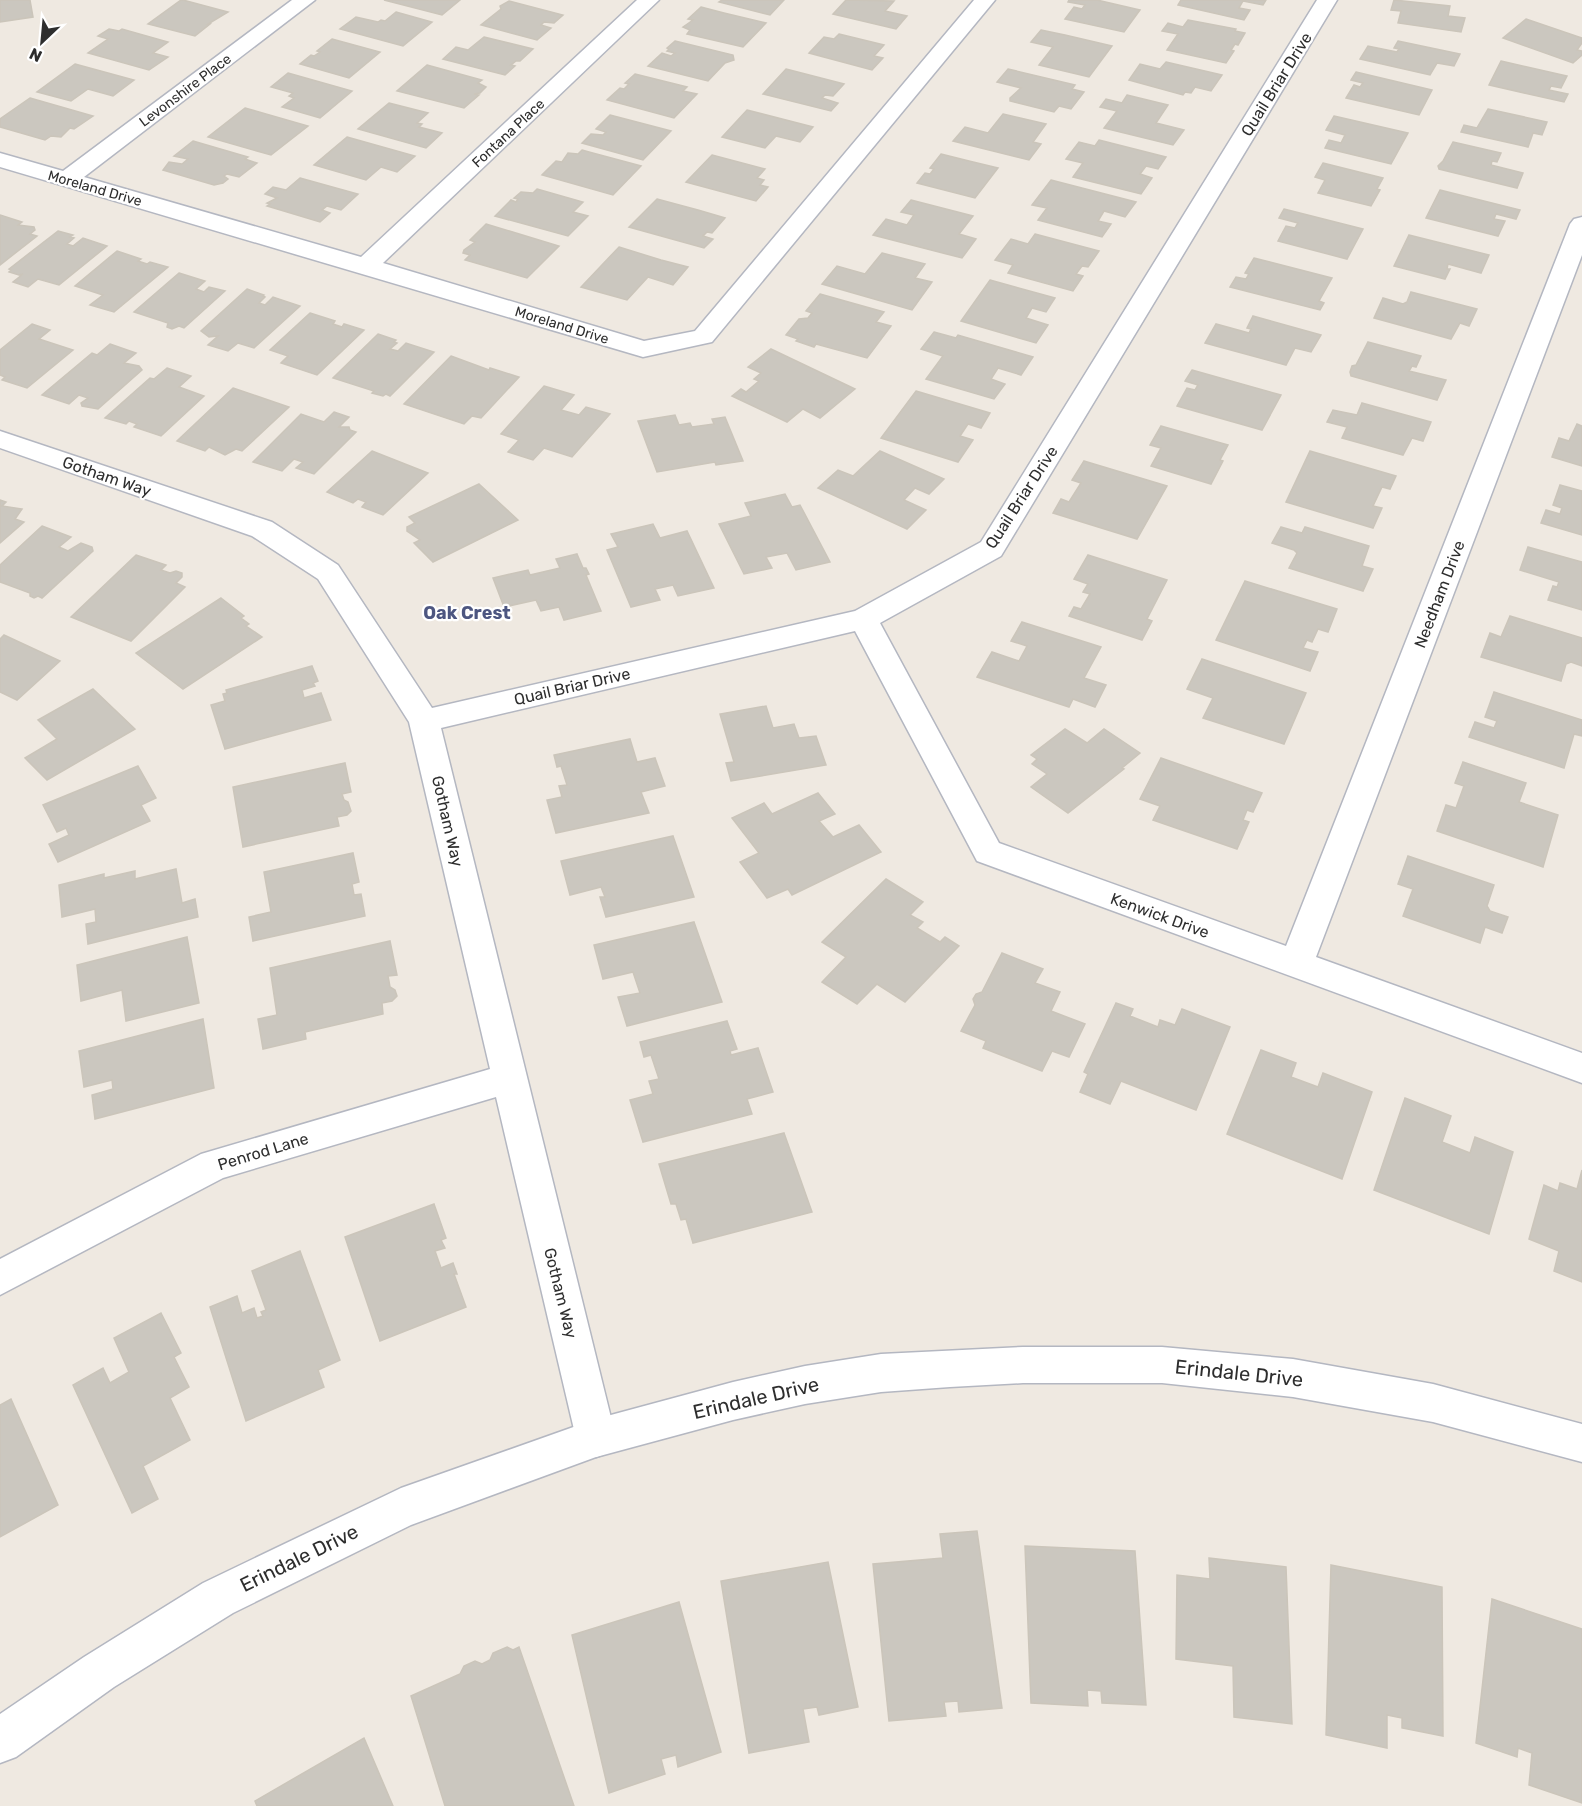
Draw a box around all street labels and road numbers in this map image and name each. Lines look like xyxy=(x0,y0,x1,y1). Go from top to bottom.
street label: Quail Briar Drive xyxy=(1237,29,1316,140)
street label: Levonshire Place xyxy=(136,50,235,130)
street label: Fontana Place xyxy=(469,95,548,171)
street label: Moreland Drive xyxy=(46,167,144,210)
street label: Moreland Drive xyxy=(513,303,611,348)
street label: Quail Briar Drive xyxy=(981,442,1062,552)
street label: Gotham Way xyxy=(60,452,154,501)
street label: Needham Drive xyxy=(1410,538,1469,651)
street label: Quail Briar Drive xyxy=(512,664,632,709)
street label: Gotham Way xyxy=(428,774,467,869)
street label: Kenwick Drive xyxy=(1108,889,1212,942)
street label: Penrod Lane xyxy=(215,1129,311,1174)
street label: Gotham Way xyxy=(540,1246,581,1341)
street label: Erindale Drive xyxy=(1174,1354,1304,1392)
street label: Erindale Drive xyxy=(691,1372,821,1424)
street label: Erindale Drive xyxy=(236,1519,362,1597)

